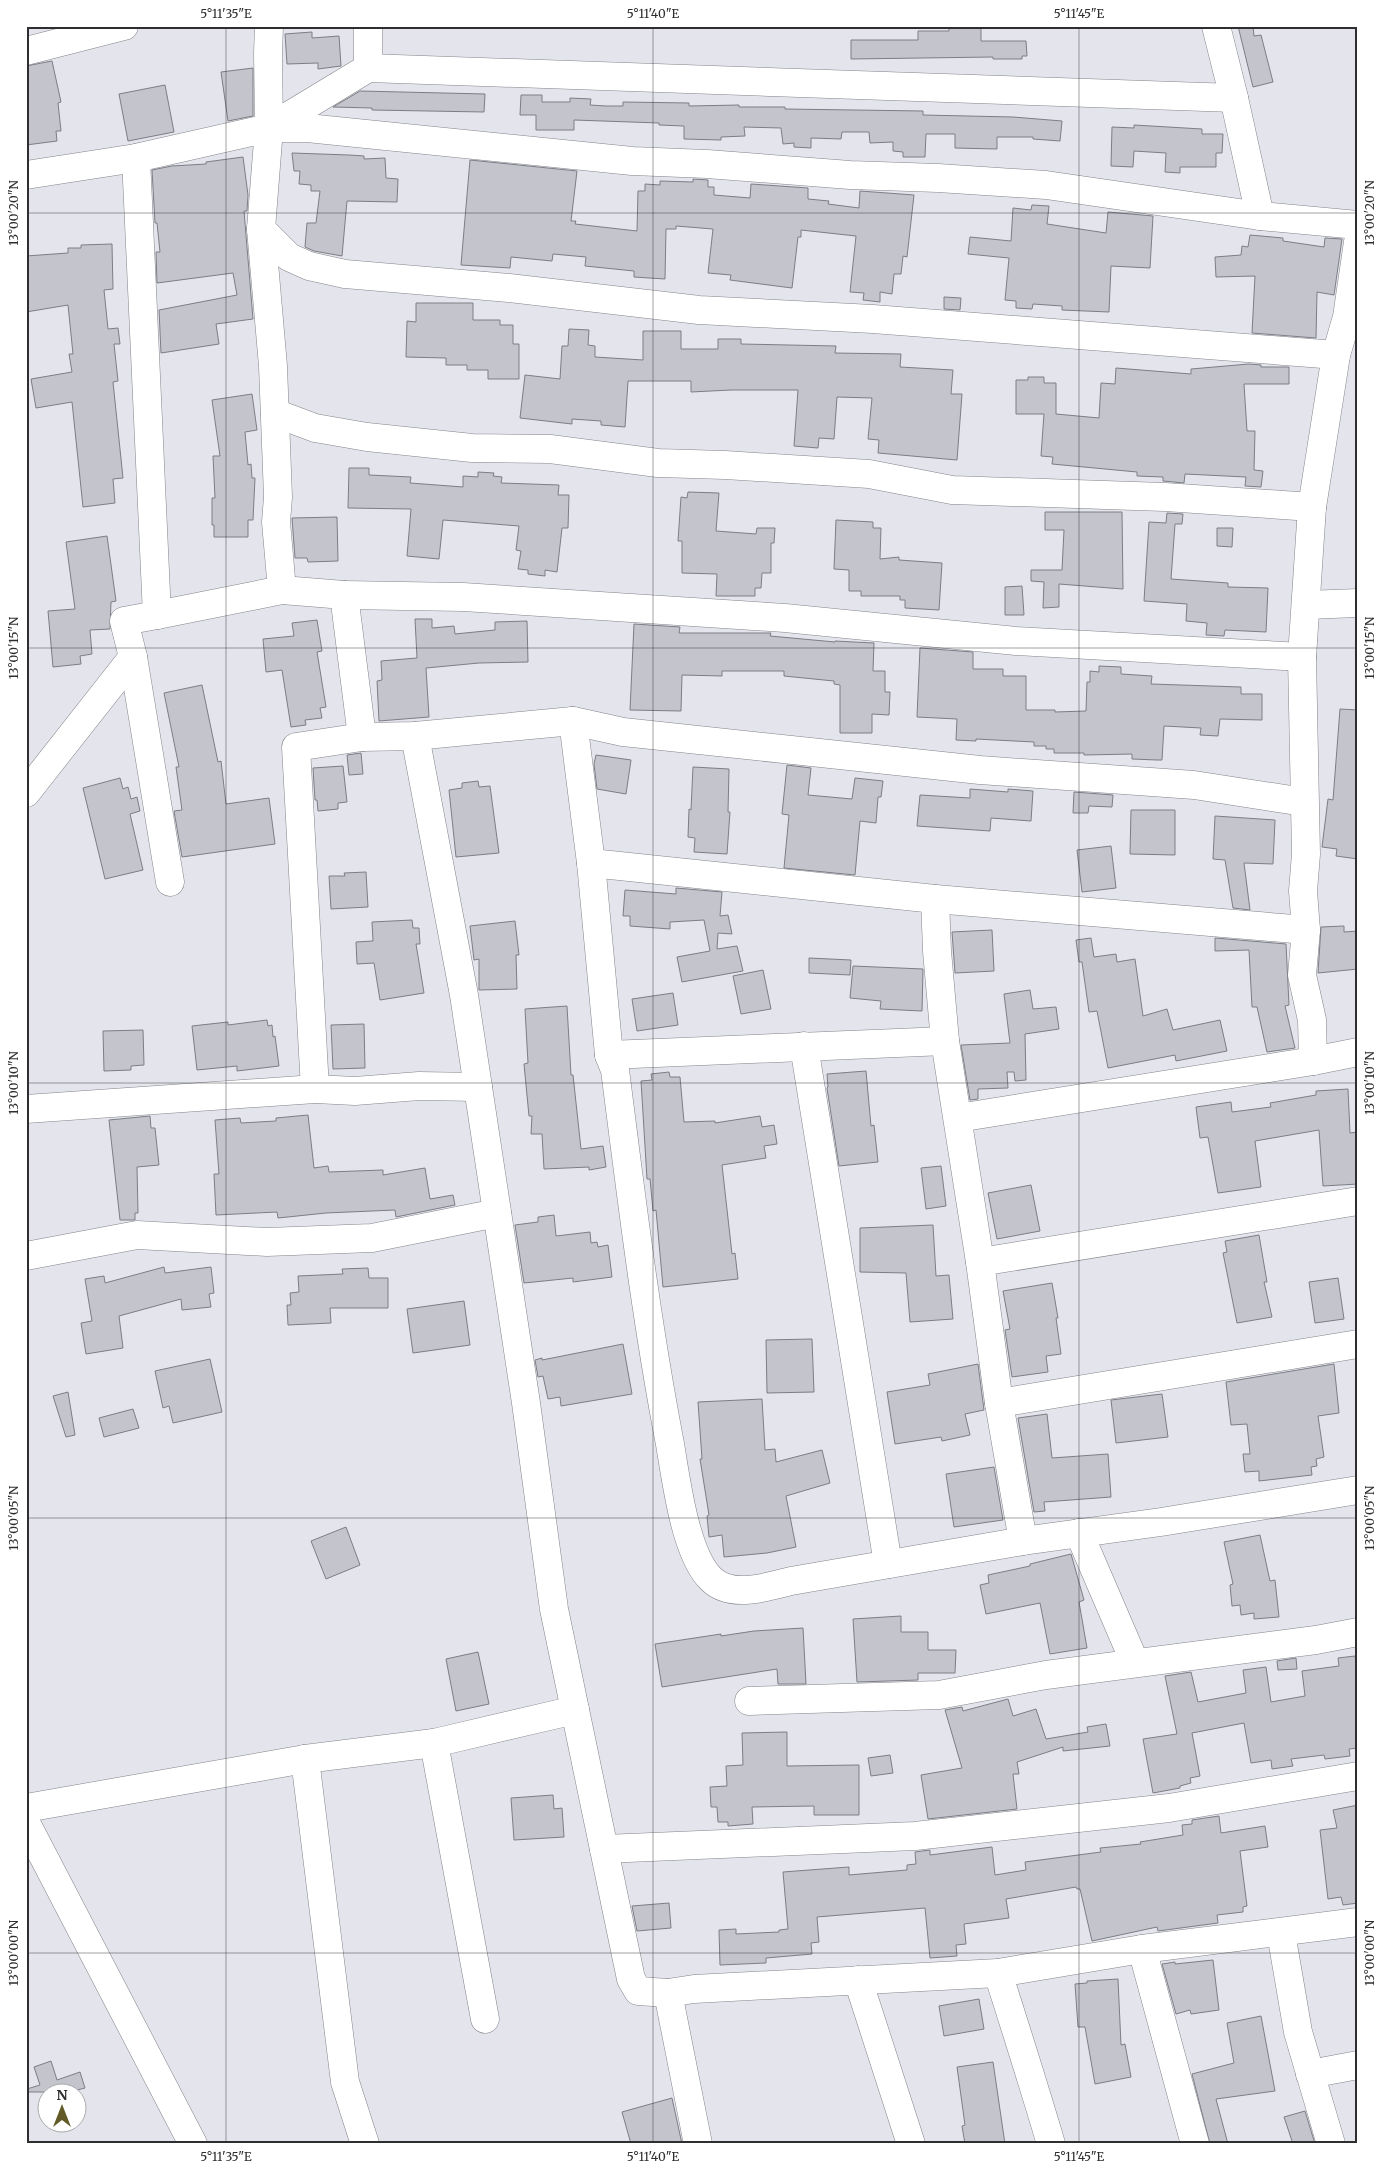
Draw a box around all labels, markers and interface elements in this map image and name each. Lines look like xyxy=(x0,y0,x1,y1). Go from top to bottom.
text: 5°11'35"E xyxy=(200,6,252,21)
text: 5°11'40"E xyxy=(627,6,680,21)
text: 5°11'45"E xyxy=(1054,6,1105,21)
text: 13°00'20"N xyxy=(6,180,21,246)
text: 13°00'20"N xyxy=(1362,180,1377,246)
text: 13°00'15"N xyxy=(6,616,21,679)
text: 13°00'15"N xyxy=(1362,616,1377,679)
text: 13°00'10"N xyxy=(6,1051,21,1115)
text: 13°00'10"N xyxy=(1362,1051,1377,1115)
text: 13°00'05"N xyxy=(6,1485,21,1550)
text: 13°00'05"N xyxy=(1362,1485,1377,1550)
text: 13°00'00"N xyxy=(6,1919,21,1986)
text: 13°00'00"N xyxy=(1362,1919,1377,1986)
north arrow xyxy=(38,2082,88,2132)
text: N xyxy=(56,2086,68,2104)
text: 5°11'35"E xyxy=(200,2149,252,2164)
text: 5°11'40"E xyxy=(627,2149,680,2164)
text: 5°11'45"E xyxy=(1054,2149,1105,2164)

